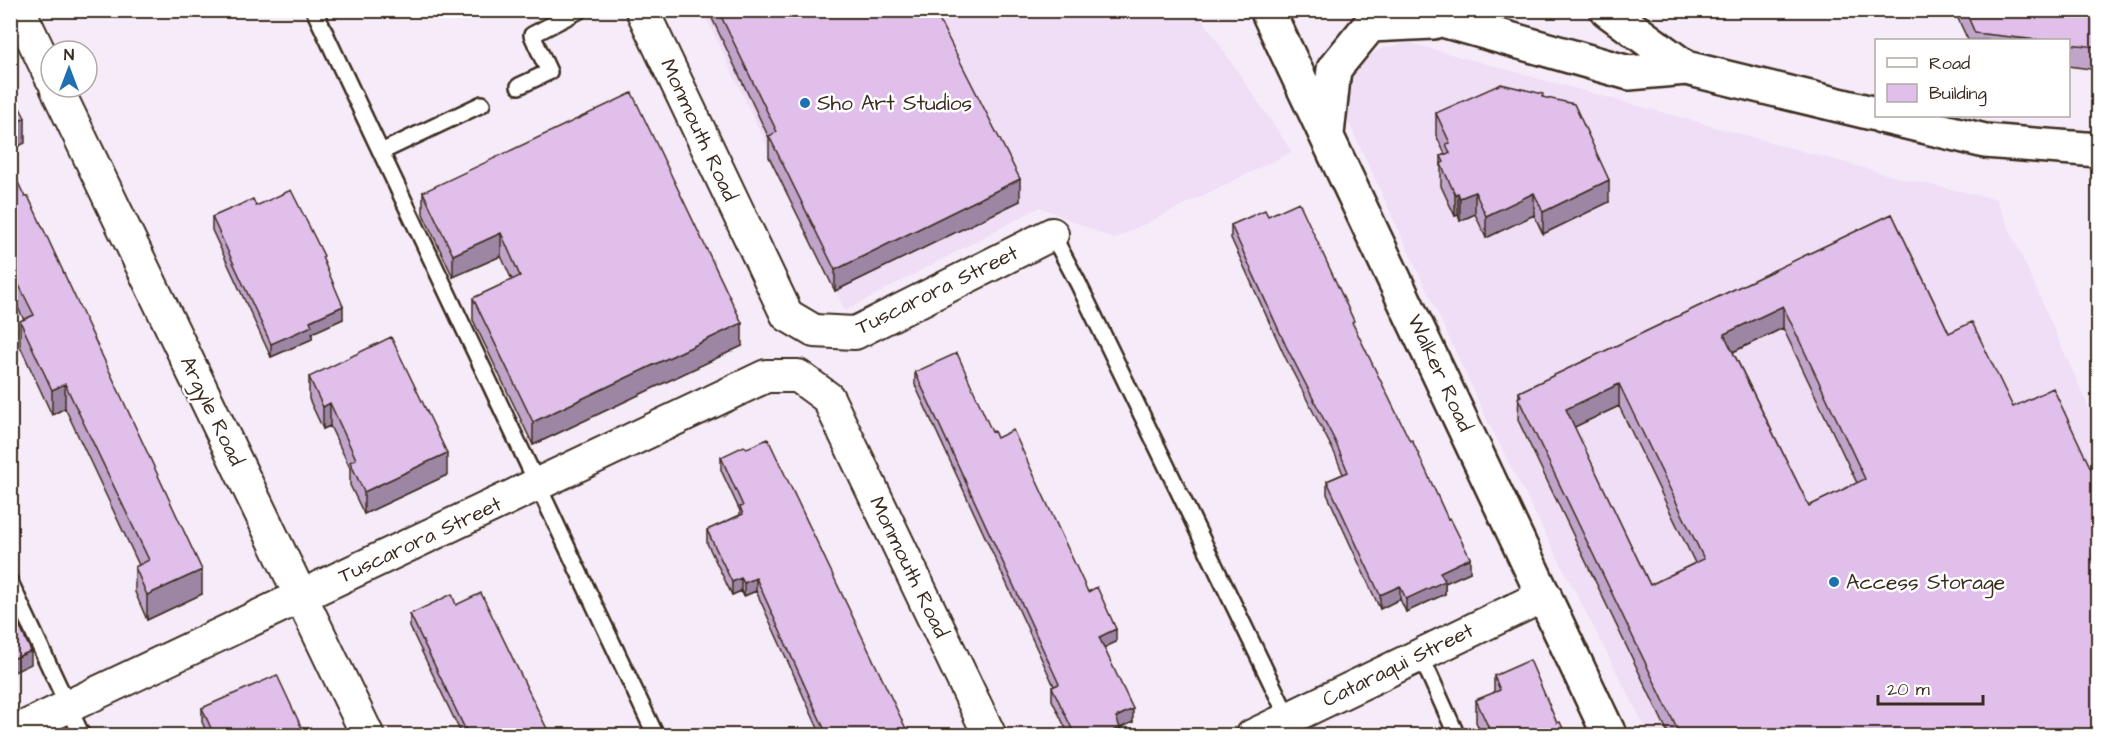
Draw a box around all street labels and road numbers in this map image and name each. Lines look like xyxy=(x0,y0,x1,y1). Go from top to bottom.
street label: Monmouth Road xyxy=(653,54,745,206)
street label: Tuscarora Street xyxy=(851,238,1023,342)
street label: Walker Road xyxy=(1400,310,1480,437)
street label: Argyle Road xyxy=(171,351,251,472)
street label: Tuscarora Street xyxy=(334,489,507,591)
street label: Monmouth Road xyxy=(862,491,956,643)
street label: Cataraqui Street xyxy=(1318,616,1479,714)

